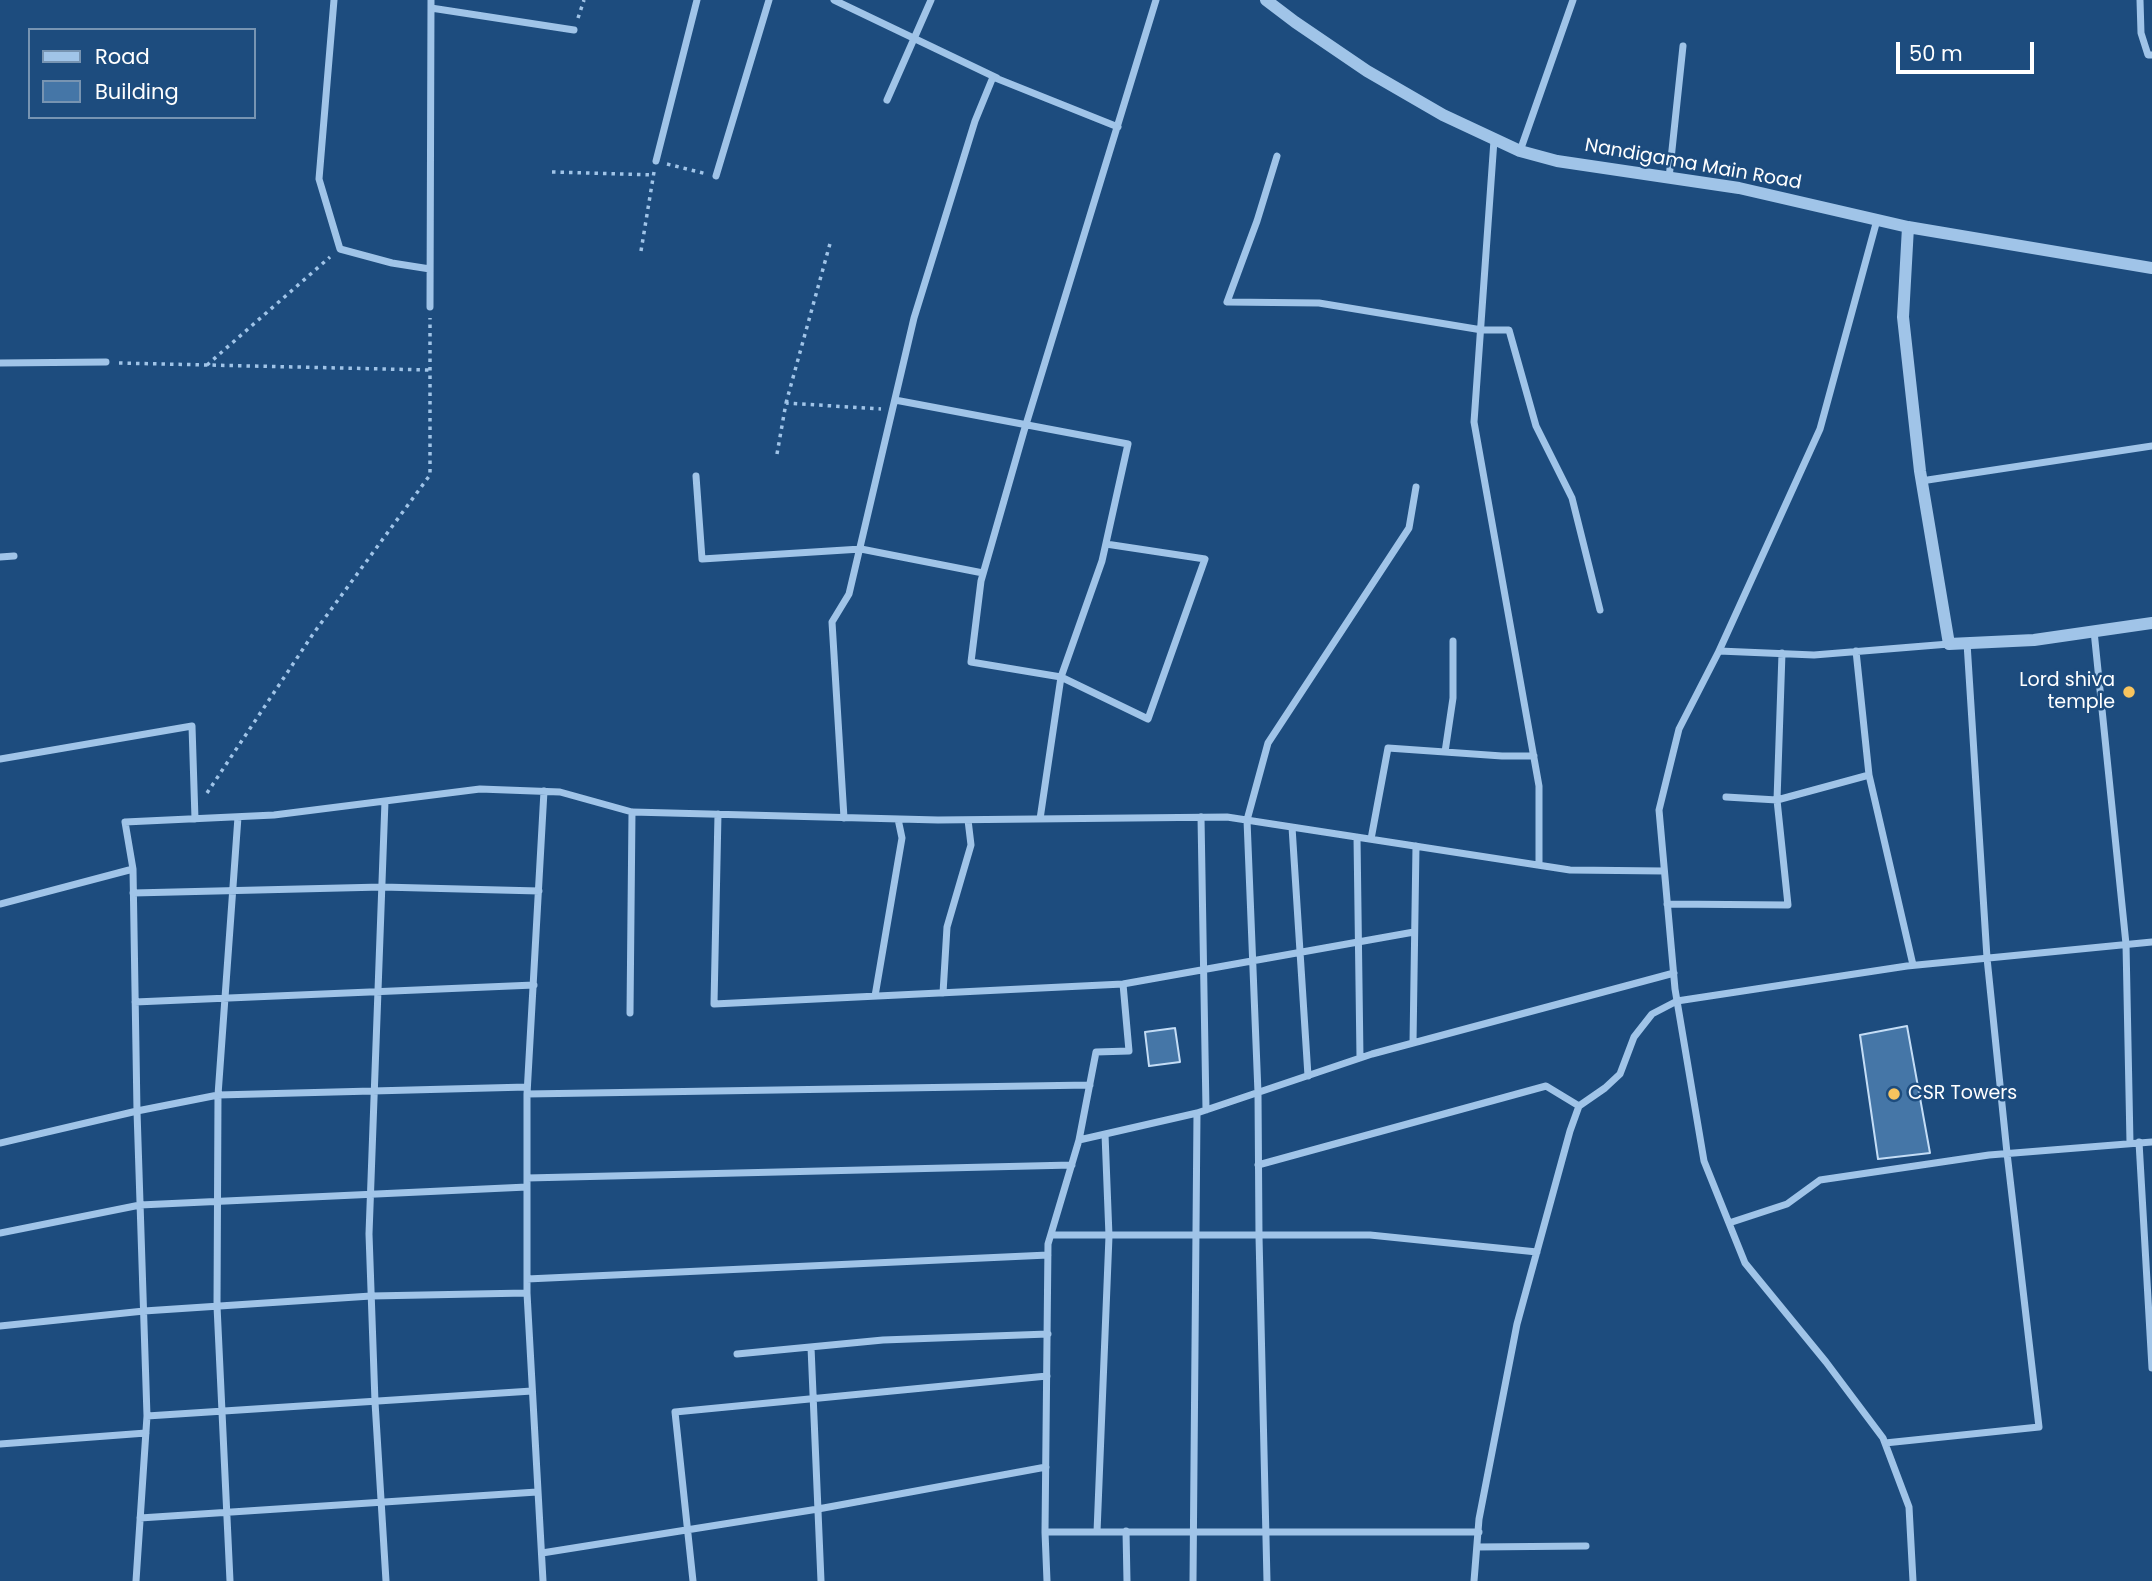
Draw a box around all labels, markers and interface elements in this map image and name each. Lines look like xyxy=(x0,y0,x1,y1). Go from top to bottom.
legend xyxy=(28,28,256,119)
scale bar xyxy=(1900,28,2038,72)
text: 50 m xyxy=(1909,39,1963,68)
text: Road xyxy=(95,42,150,71)
text: Building xyxy=(95,77,179,106)
street label: Nandigama Main Road xyxy=(1583,135,1803,195)
place label: Lord shiva temple xyxy=(2019,670,2115,714)
marker: Lord shiva temple xyxy=(2121,684,2137,700)
place label: CSR Towers xyxy=(1908,1083,2017,1105)
marker: CSR Towers xyxy=(1886,1086,1902,1102)

